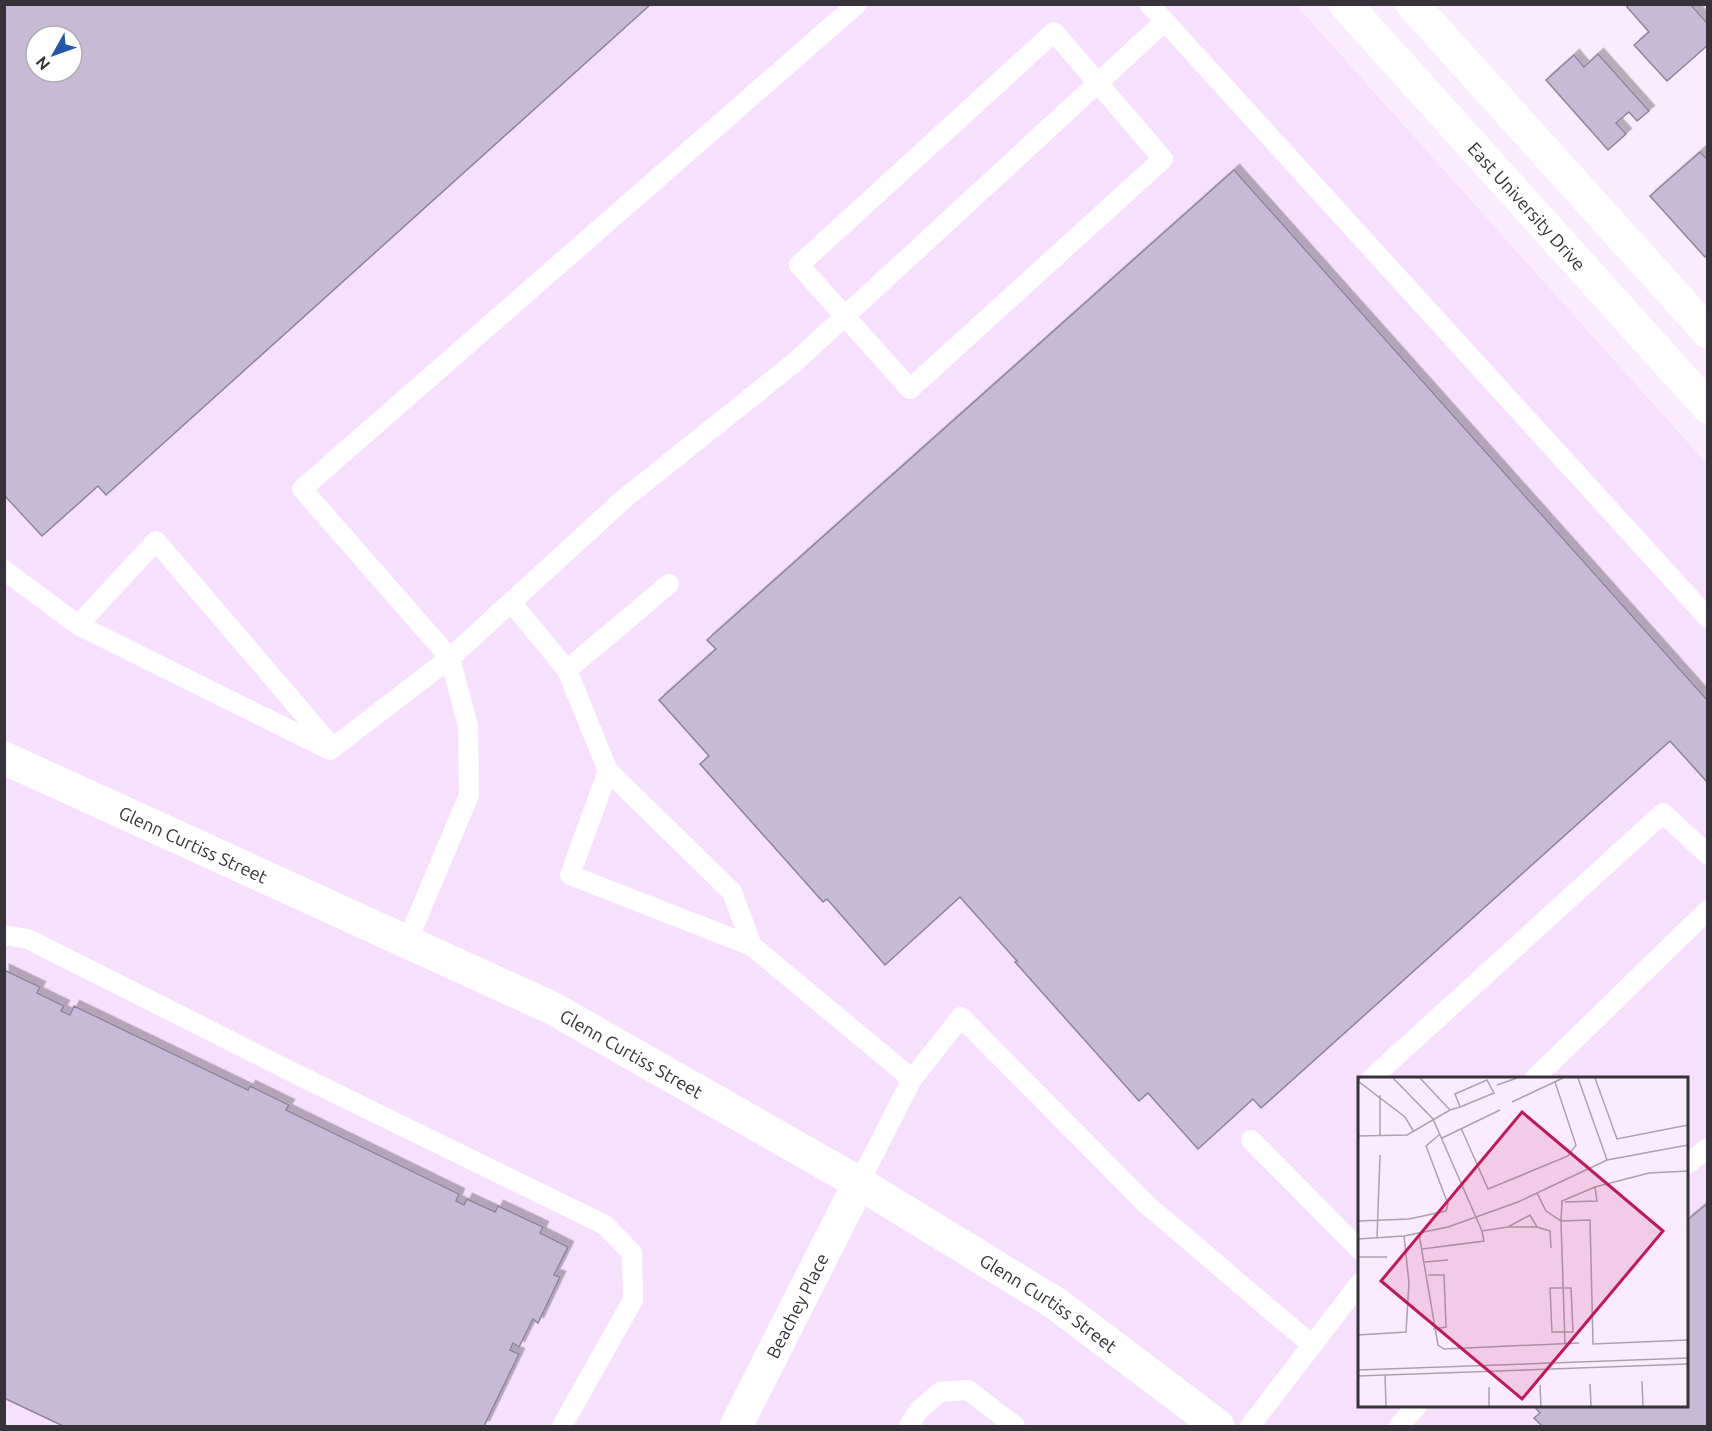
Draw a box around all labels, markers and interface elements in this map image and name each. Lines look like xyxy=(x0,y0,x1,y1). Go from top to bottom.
north arrow xyxy=(24,24,84,84)
text: N xyxy=(32,53,53,74)
street label: East University Drive xyxy=(1464,138,1590,274)
street label: Glenn Curtiss Street xyxy=(116,802,271,887)
street label: Glenn Curtiss Street xyxy=(557,1005,706,1102)
inset map xyxy=(1358,1077,1688,1407)
street label: Beachey Place xyxy=(762,1250,832,1361)
street label: Glenn Curtiss Street xyxy=(977,1250,1121,1356)

